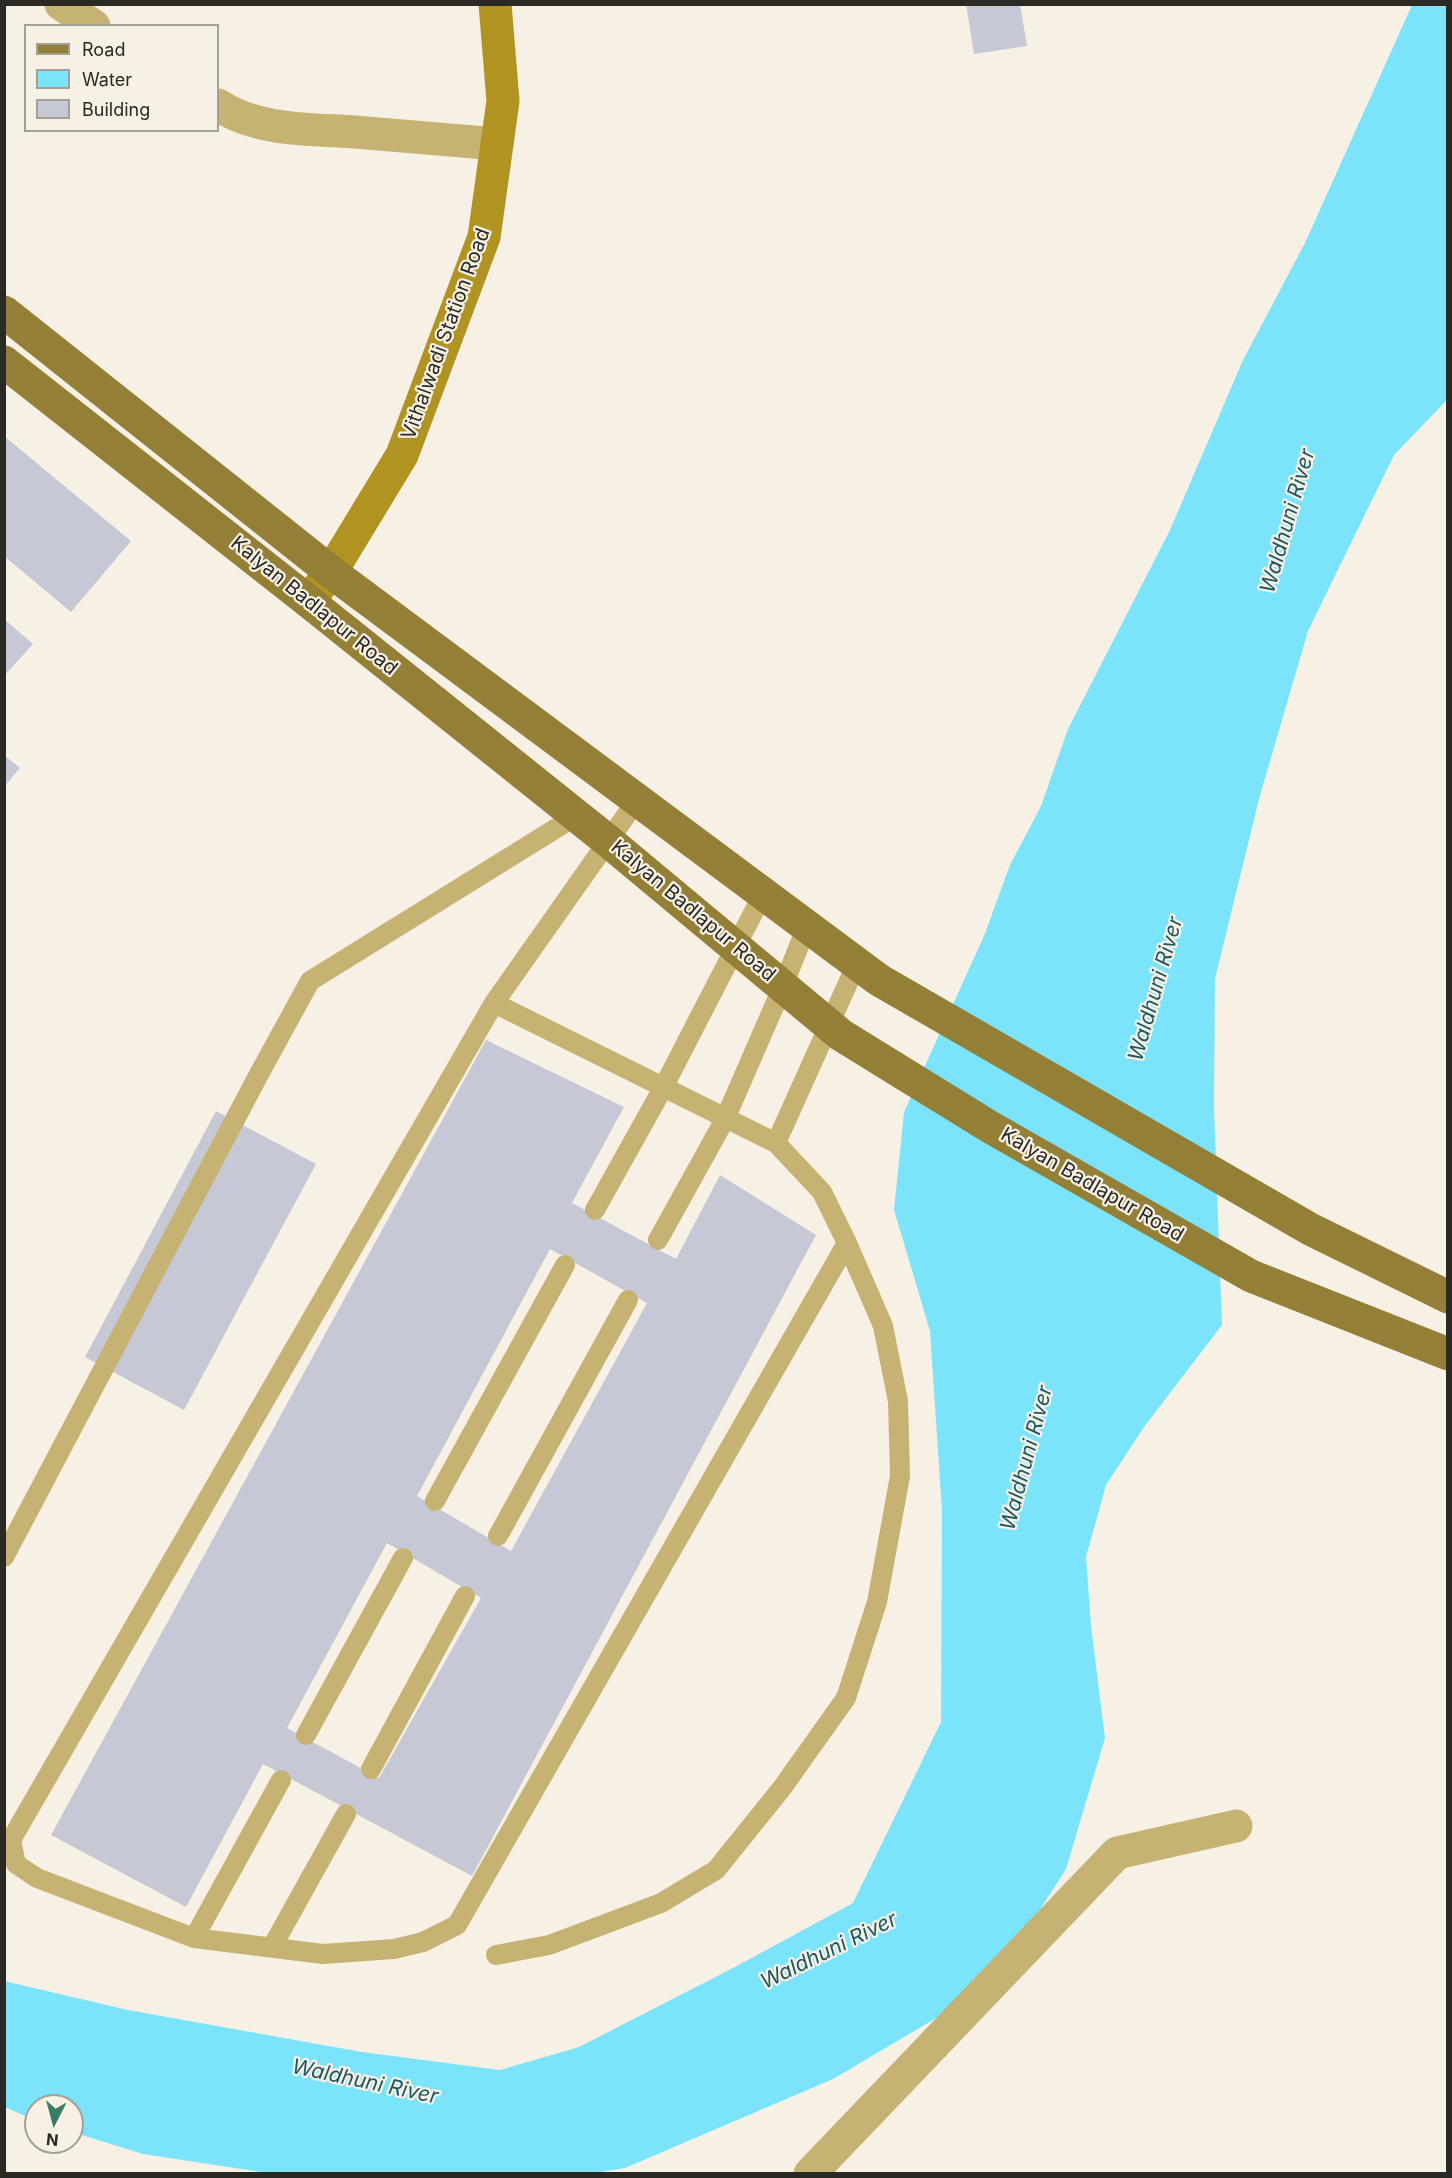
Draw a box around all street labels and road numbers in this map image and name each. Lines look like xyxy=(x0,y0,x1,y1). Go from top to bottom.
street label: Vithalwadi Station Road xyxy=(397,225,495,443)
street label: Kalyan Badlapur Road xyxy=(226,531,402,681)
street label: Kalyan Badlapur Road xyxy=(606,835,780,987)
street label: Kalyan Badlapur Road xyxy=(996,1123,1188,1247)

